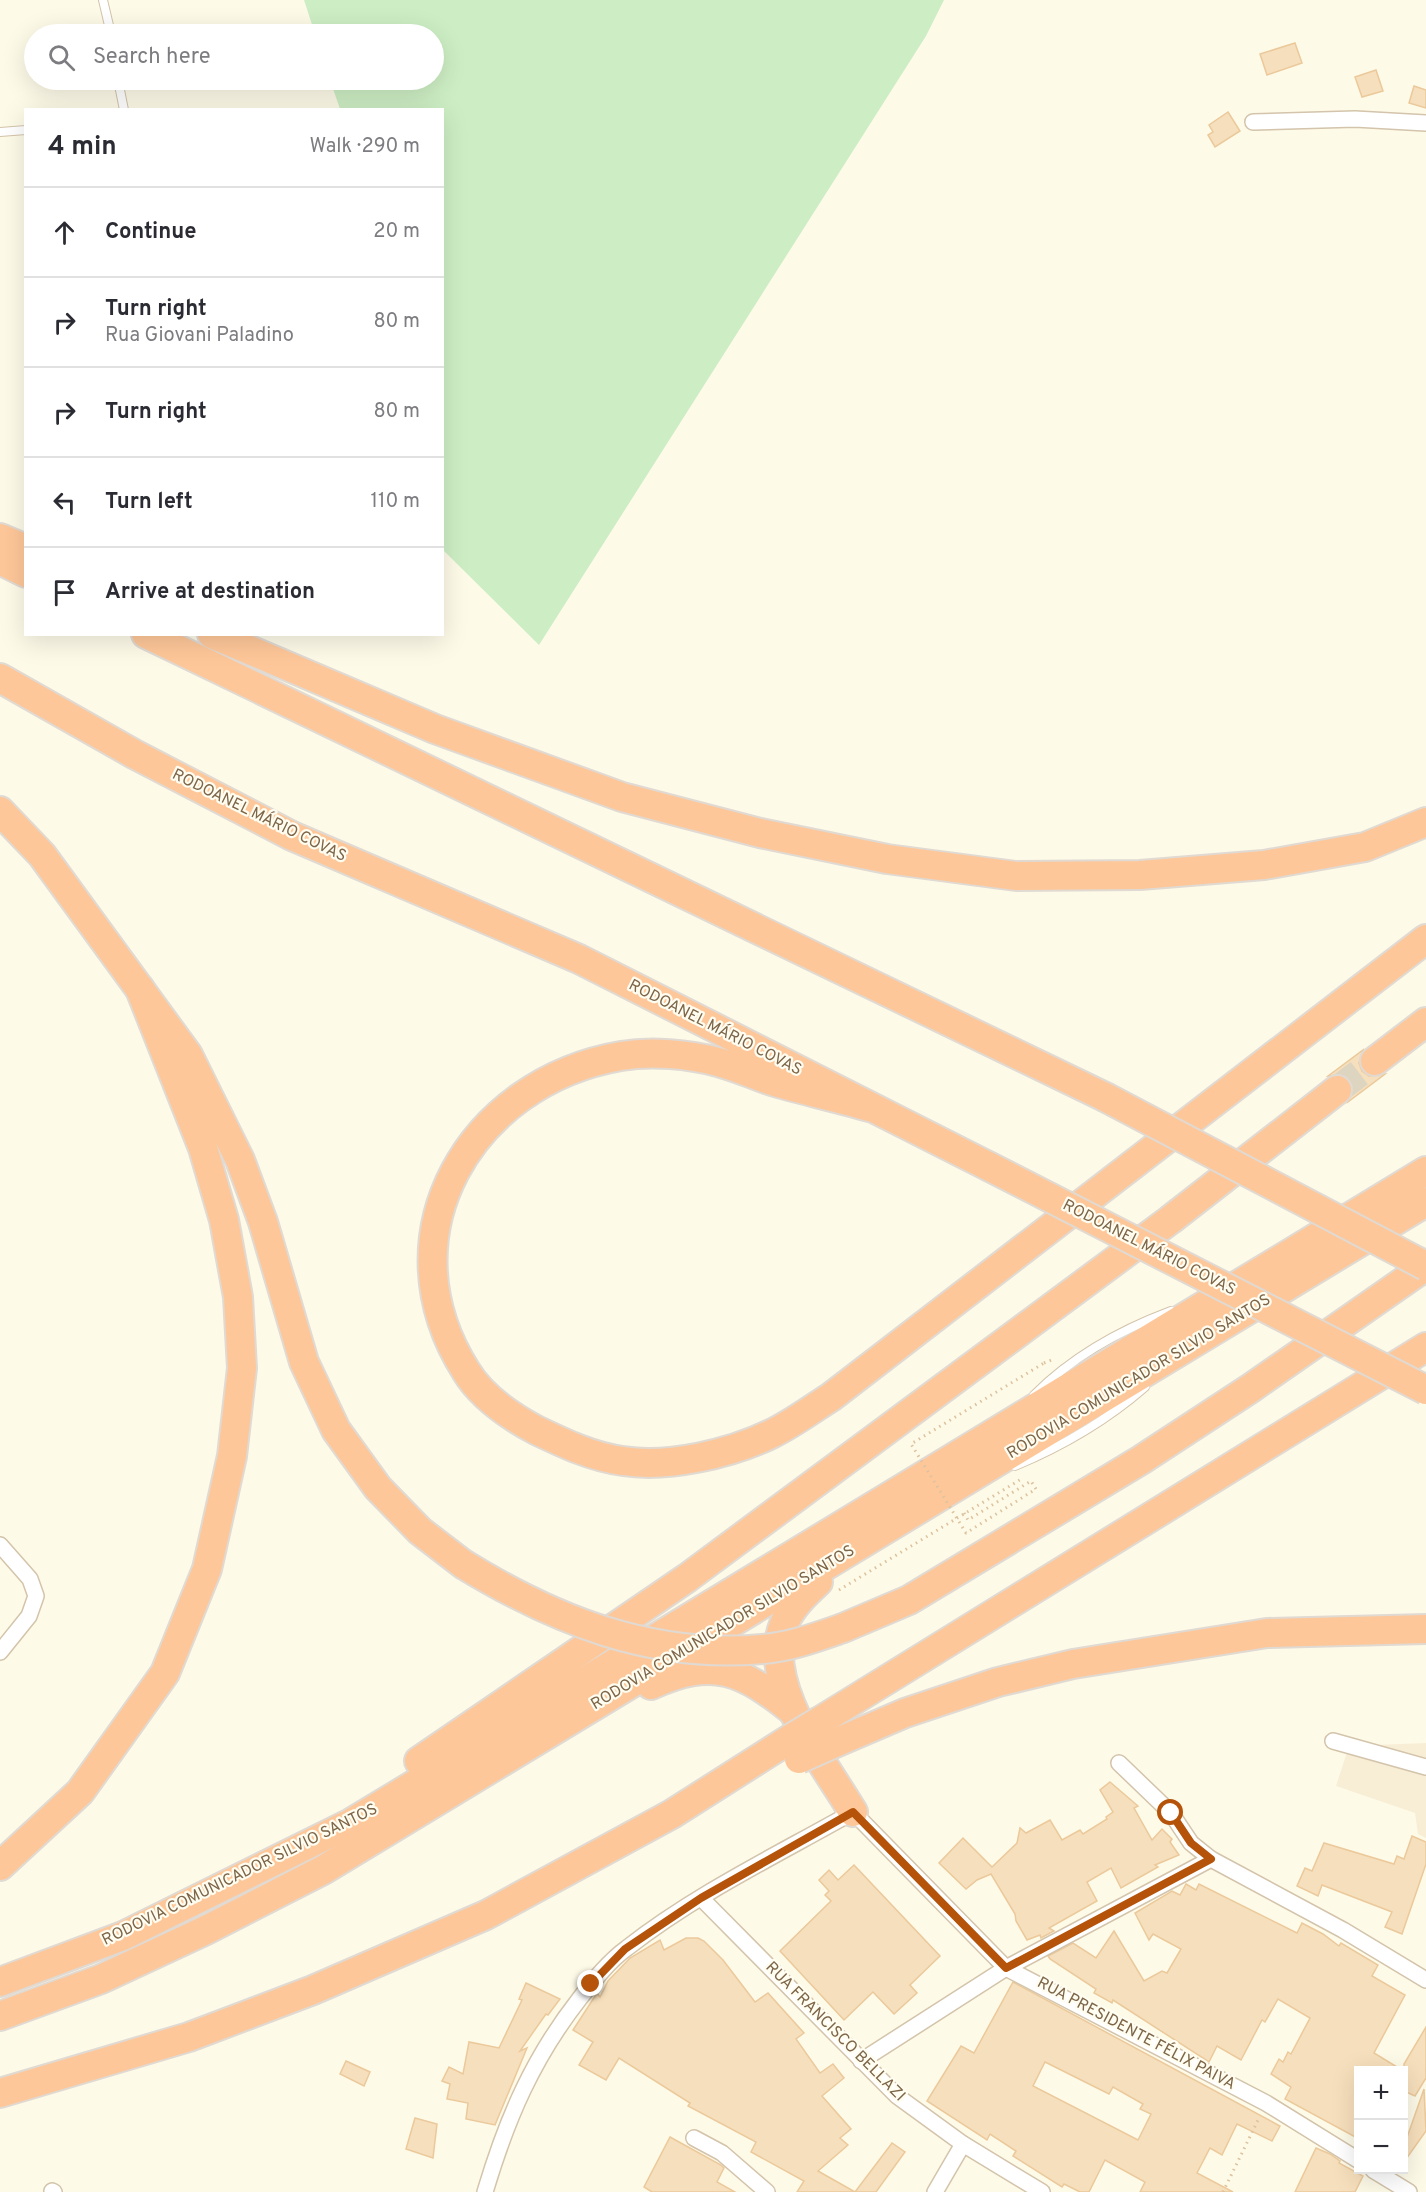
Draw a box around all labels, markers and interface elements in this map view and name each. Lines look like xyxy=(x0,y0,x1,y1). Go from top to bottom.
search box xyxy=(24,24,444,90)
icon: search xyxy=(45,41,78,74)
text: Search here xyxy=(93,44,211,71)
text: 4 min xyxy=(48,131,117,164)
text: Walk · 290 m xyxy=(309,134,420,160)
icon: ahead xyxy=(48,216,81,249)
text: Continue xyxy=(105,219,196,246)
text: 20 m xyxy=(373,219,420,245)
text: Turn right xyxy=(105,296,207,323)
icon: right xyxy=(48,306,81,339)
text: 80 m xyxy=(374,309,420,335)
text: Rua Giovani Paladino xyxy=(105,323,294,349)
icon: right xyxy=(48,396,81,429)
text: Turn right xyxy=(105,399,207,426)
text: 80 m xyxy=(374,399,420,425)
icon: left xyxy=(48,486,81,519)
text: Turn left xyxy=(105,489,193,516)
text: 110 m xyxy=(371,489,420,515)
icon: arrive xyxy=(48,576,81,609)
text: Arrive at destination xyxy=(105,579,315,606)
street label: RODOANEL MÁRIO COVAS xyxy=(169,763,350,867)
street label: RODOANEL MÁRIO COVAS xyxy=(625,974,806,1080)
street label: RODOANEL MÁRIO COVAS xyxy=(1059,1194,1240,1300)
street label: RODOVIA COMUNICADOR SILVIO SANTOS xyxy=(1003,1290,1275,1464)
street label: RODOVIA COMUNICADOR SILVIO SANTOS xyxy=(587,1541,859,1715)
street label: RODOVIA COMUNICADOR SILVIO SANTOS xyxy=(99,1799,381,1951)
route start xyxy=(1157,1799,1183,1825)
street label: RUA FRANCISCO BELLAZI xyxy=(761,1958,909,2106)
route end xyxy=(577,1970,603,1996)
street label: RUA PRESIDENTE FÉLIX PAIVA xyxy=(1033,1971,1240,2095)
map controls xyxy=(1354,2066,1408,2174)
button: + xyxy=(1354,2066,1408,2120)
button: − xyxy=(1354,2120,1408,2174)

